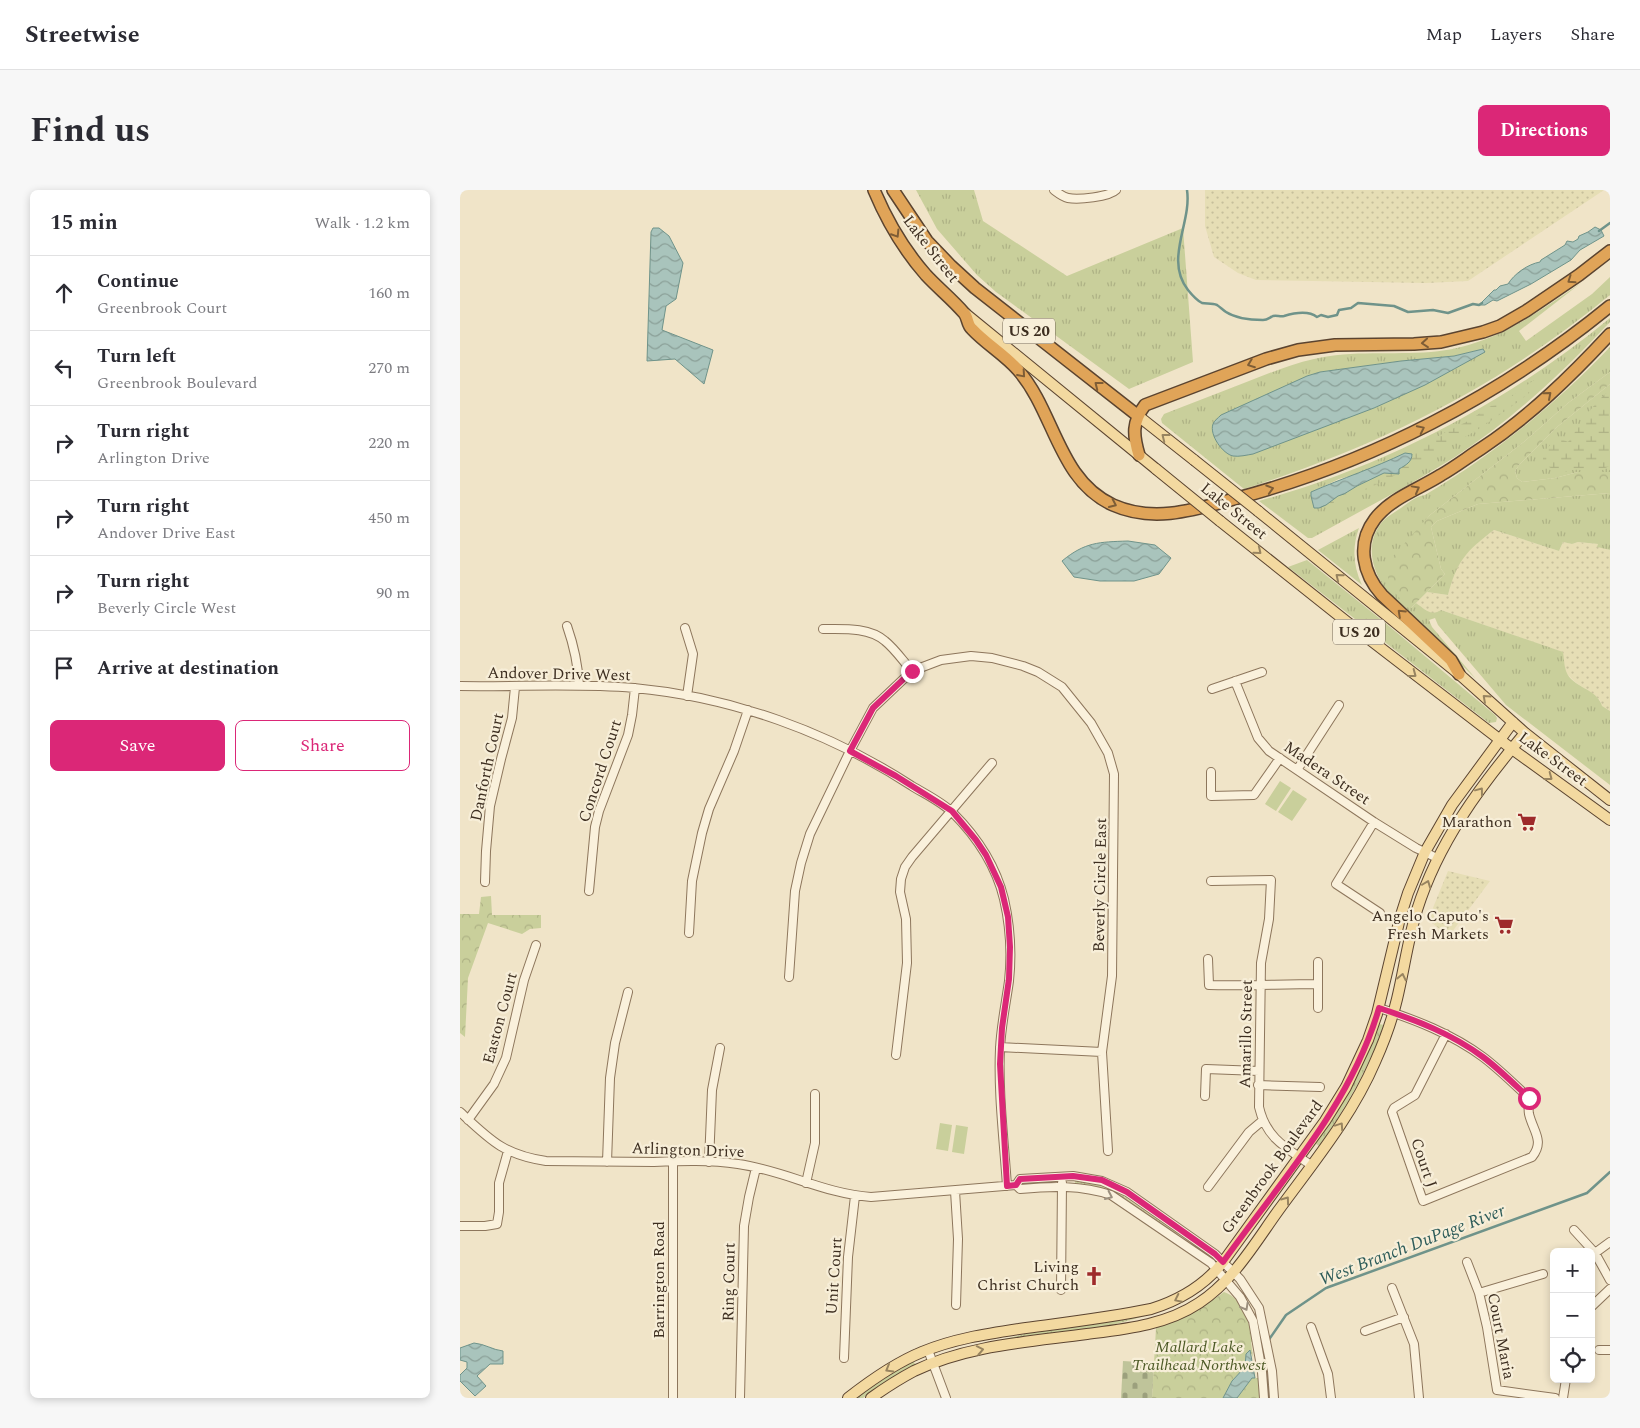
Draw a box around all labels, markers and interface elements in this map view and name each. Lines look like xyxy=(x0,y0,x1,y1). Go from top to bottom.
text: Streetwise xyxy=(25,17,140,53)
text: Map xyxy=(1426,21,1462,48)
text: Layers xyxy=(1490,21,1542,48)
text: Share xyxy=(1570,21,1615,48)
text: Find us xyxy=(30,104,150,157)
button: Directions xyxy=(1478,105,1610,156)
text: 15 min xyxy=(50,207,118,239)
street label: Lake Street xyxy=(897,210,965,288)
text: Walk · 1.2 km xyxy=(315,211,410,235)
one-way arrow xyxy=(889,228,899,237)
text: Continue xyxy=(97,267,179,296)
one-way arrow xyxy=(1567,274,1577,283)
icon: ahead xyxy=(50,279,78,307)
text: 160 m xyxy=(368,281,410,305)
text: Greenbrook Court xyxy=(97,296,227,320)
road number: US 20 xyxy=(1003,318,1055,344)
one-way arrow xyxy=(1420,338,1428,349)
text: Turn left xyxy=(97,342,176,371)
icon: left xyxy=(50,354,78,382)
text: 270 m xyxy=(368,356,410,380)
one-way arrow xyxy=(1247,358,1256,369)
one-way arrow xyxy=(1016,369,1025,378)
text: Greenbrook Boulevard xyxy=(97,371,257,395)
one-way arrow xyxy=(1095,382,1104,391)
one-way arrow xyxy=(1543,392,1552,401)
text: Turn right xyxy=(97,417,190,446)
one-way arrow xyxy=(1416,424,1425,435)
icon: right xyxy=(50,429,78,457)
text: 220 m xyxy=(368,431,410,455)
one-way arrow xyxy=(1162,435,1171,443)
text: Arlington Drive xyxy=(97,446,210,470)
street label: Lake Street xyxy=(1195,476,1273,546)
one-way arrow xyxy=(1266,485,1274,495)
one-way arrow xyxy=(1411,485,1420,495)
text: Turn right xyxy=(97,492,190,521)
one-way arrow xyxy=(1108,498,1117,508)
icon: right xyxy=(50,504,78,532)
text: 450 m xyxy=(368,506,410,530)
text: Andover Drive East xyxy=(97,521,236,545)
one-way arrow xyxy=(1253,546,1262,555)
text: Turn right xyxy=(97,567,190,596)
one-way arrow xyxy=(1335,574,1344,583)
icon: right xyxy=(50,579,78,607)
text: 90 m xyxy=(376,581,410,605)
text: Beverly Circle West xyxy=(97,596,236,620)
one-way arrow xyxy=(1398,610,1407,619)
road number: US 20 xyxy=(1333,620,1385,644)
icon: arrive xyxy=(50,654,78,682)
text: Arrive at destination xyxy=(97,654,279,683)
route end xyxy=(901,660,924,683)
street label: Andover Drive West xyxy=(487,661,631,687)
one-way arrow xyxy=(1408,668,1417,677)
one-way arrow xyxy=(1482,695,1491,704)
street label: Danforth Court xyxy=(464,710,510,823)
street label: Concord Court xyxy=(572,716,628,825)
button: Save xyxy=(50,720,225,771)
button: Share xyxy=(235,720,410,771)
street label: Lake Street xyxy=(1514,726,1593,792)
street label: Madera Street xyxy=(1279,735,1376,811)
one-way arrow xyxy=(1543,771,1552,779)
one-way arrow xyxy=(1474,787,1483,797)
place label: Marathon xyxy=(1442,810,1512,834)
supermarket icon: Marathon xyxy=(1516,811,1538,833)
street label: Beverly Circle East xyxy=(1087,817,1113,952)
one-way arrow xyxy=(1420,880,1431,889)
place label: Angelo Caputo's Fresh Markets xyxy=(1371,904,1489,946)
supermarket icon: Angelo Caputo's Fresh Markets xyxy=(1493,914,1515,936)
street label: Easton Court xyxy=(476,969,524,1066)
one-way arrow xyxy=(1396,972,1407,981)
street label: Amarillo Street xyxy=(1233,979,1259,1089)
route start xyxy=(1518,1087,1541,1110)
street label: Greenbrook Boulevard xyxy=(1215,1095,1329,1239)
one-way arrow xyxy=(1334,1122,1343,1131)
street label: Court J xyxy=(1404,1135,1444,1191)
street label: Arlington Drive xyxy=(631,1136,745,1164)
one-way arrow xyxy=(1104,1189,1113,1200)
one-way arrow xyxy=(1280,1196,1289,1206)
water label: West Branch DuPage River xyxy=(1315,1197,1510,1293)
street label: Barrington Road xyxy=(647,1221,671,1339)
street label: Unit Court xyxy=(819,1236,849,1316)
street label: Ring Court xyxy=(716,1242,742,1322)
map controls xyxy=(1550,1248,1595,1383)
button: + xyxy=(1550,1248,1595,1293)
place label: Living Christ Church xyxy=(977,1255,1079,1297)
church icon: Living Christ Church xyxy=(1083,1265,1105,1287)
street label: Court Maria xyxy=(1481,1291,1521,1381)
one-way arrow xyxy=(1174,1292,1183,1303)
button: − xyxy=(1550,1293,1595,1338)
one-way arrow xyxy=(1239,1302,1249,1311)
park label: Mallard Lake Trailhead Northwest xyxy=(1132,1335,1267,1377)
button: locate xyxy=(1550,1338,1595,1383)
one-way arrow xyxy=(976,1345,985,1355)
one-way arrow xyxy=(885,1362,894,1372)

